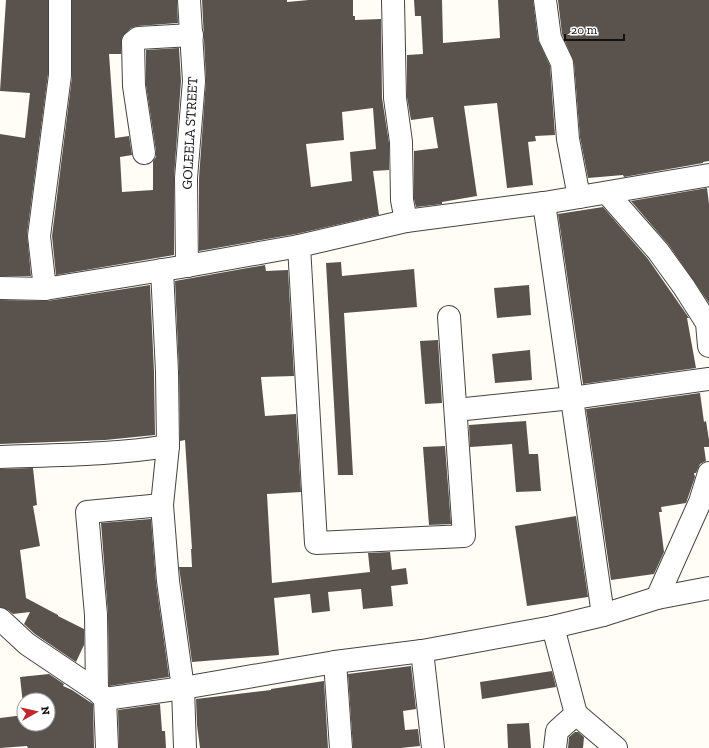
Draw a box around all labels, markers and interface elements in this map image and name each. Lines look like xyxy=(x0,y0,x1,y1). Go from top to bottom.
scale bar xyxy=(565,16,624,42)
text: 20 m xyxy=(571,23,598,37)
street label: GOLEELA STREET xyxy=(179,76,201,190)
north arrow xyxy=(16,692,56,732)
text: N xyxy=(38,706,53,716)

